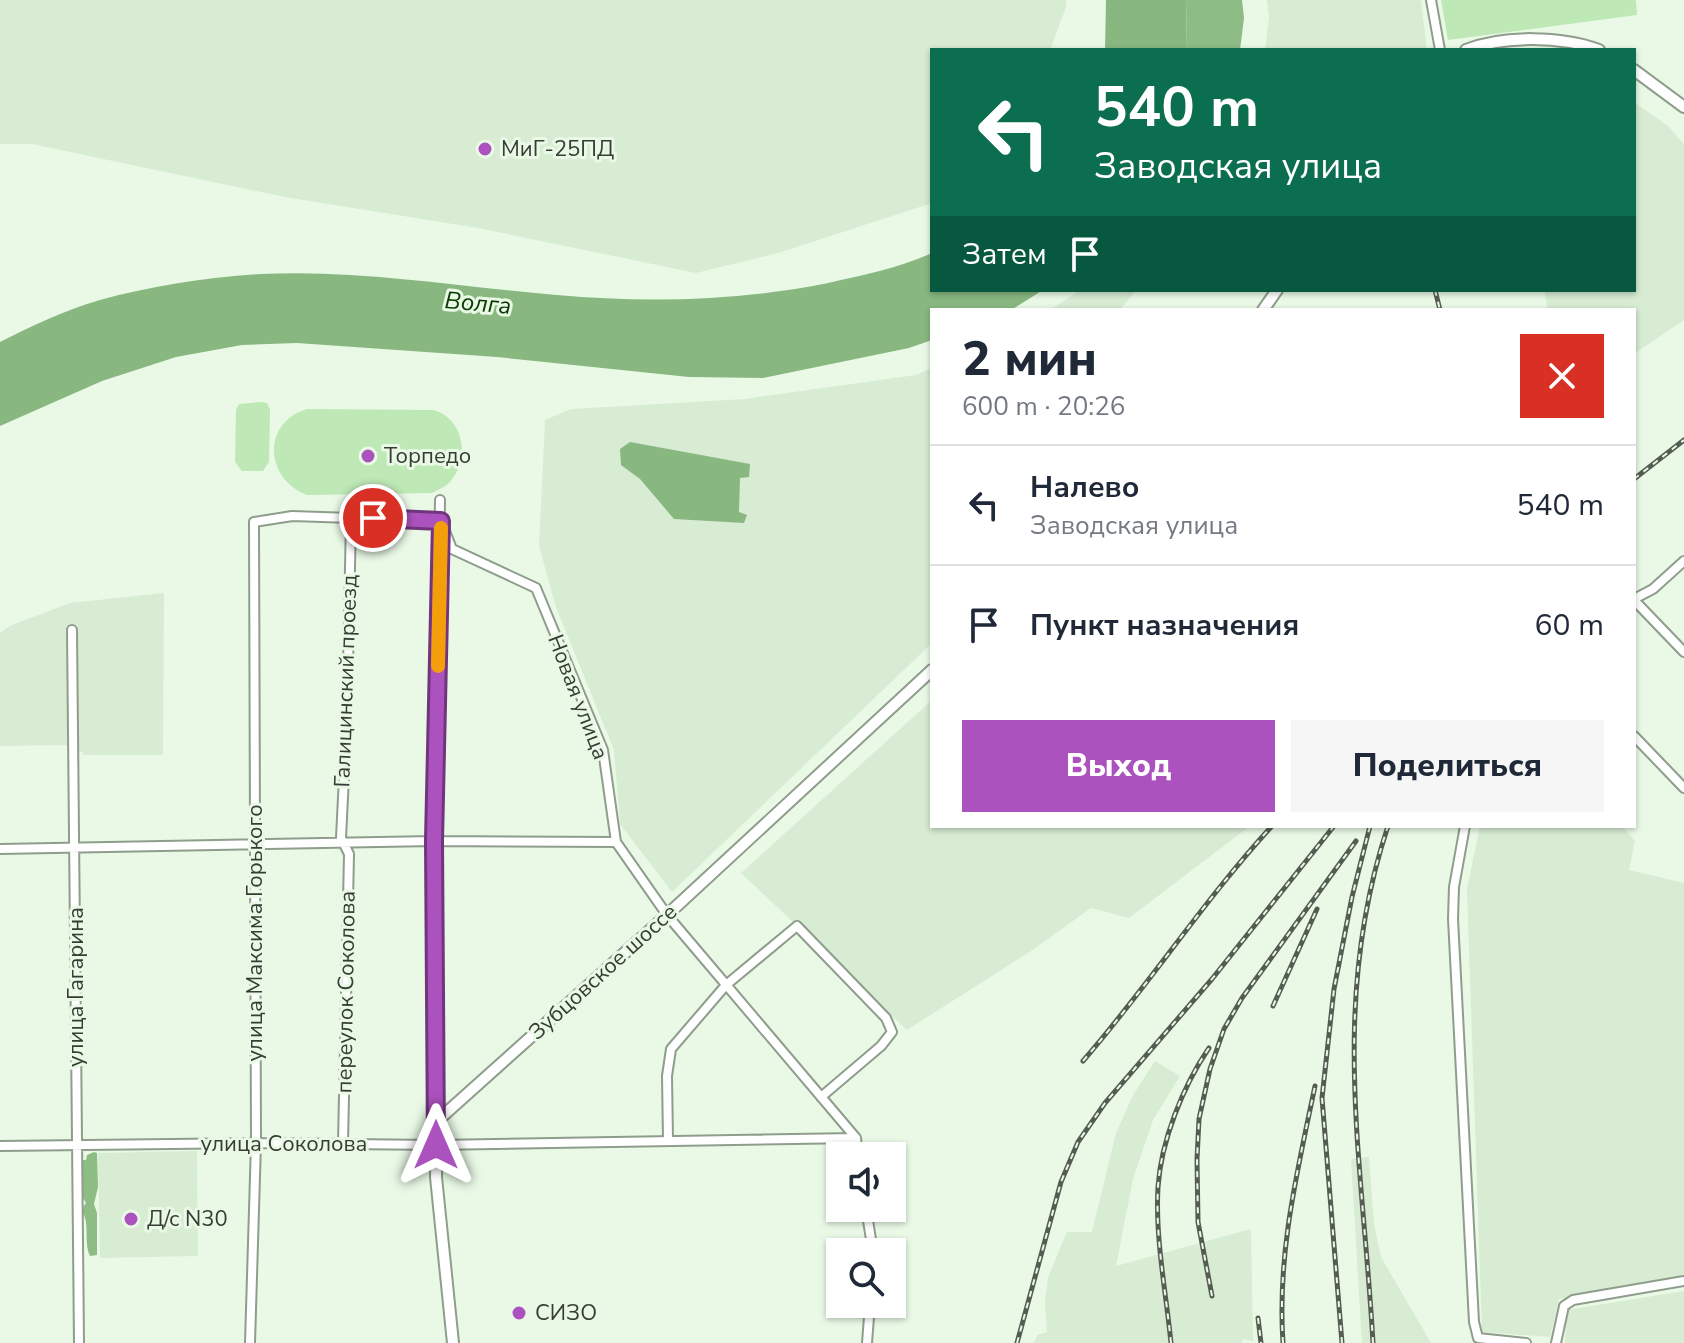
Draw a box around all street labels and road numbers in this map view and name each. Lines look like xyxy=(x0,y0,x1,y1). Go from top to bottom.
street label: Галицинский проезд xyxy=(327,574,365,788)
street label: Новая улица xyxy=(540,630,616,764)
street label: улица Максима Горького xyxy=(240,804,270,1062)
street label: переулок Соколова xyxy=(329,890,363,1094)
street label: Зубцовское шоссе xyxy=(522,897,684,1047)
street label: улица Гагарина xyxy=(61,907,91,1067)
street label: улица Соколова xyxy=(201,1129,367,1159)

